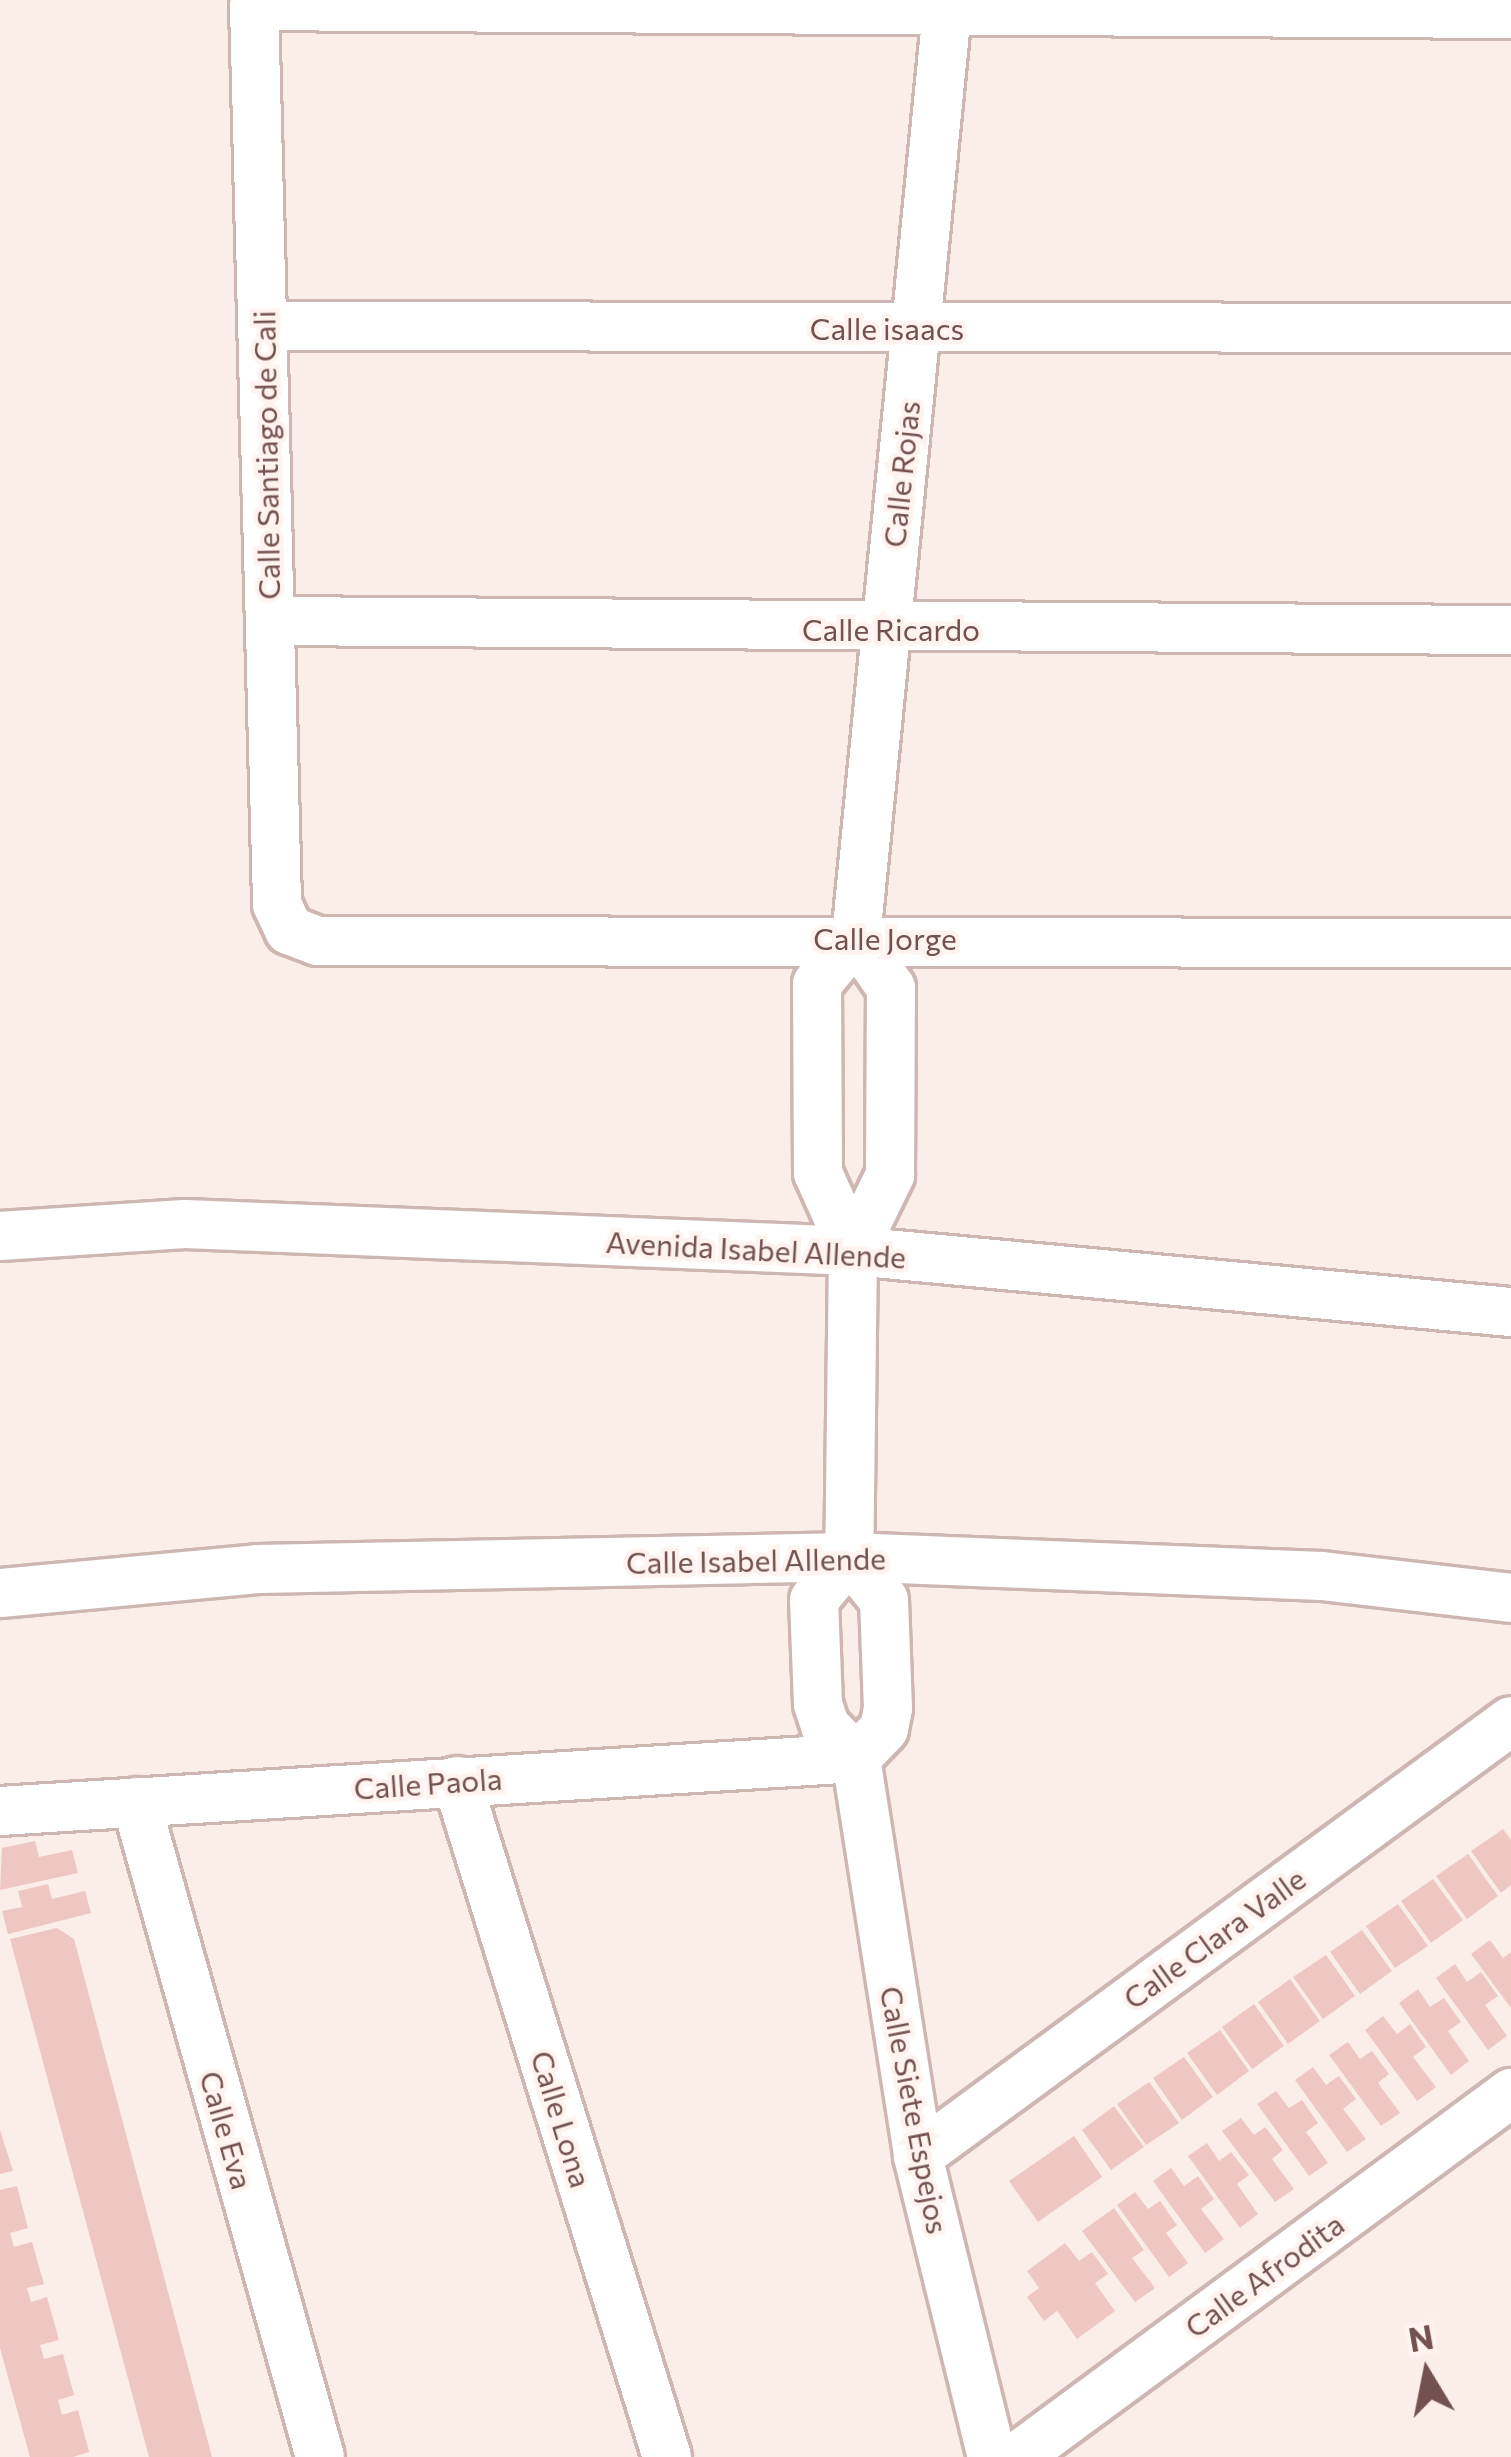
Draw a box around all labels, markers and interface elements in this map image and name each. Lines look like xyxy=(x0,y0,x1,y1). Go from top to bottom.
street label: Calle Santiago de Cali xyxy=(245,310,287,600)
street label: Calle isaacs xyxy=(810,310,964,346)
street label: Calle Rojas xyxy=(875,399,927,549)
street label: Calle Ricardo xyxy=(802,611,980,647)
street label: Calle Jorge xyxy=(813,920,957,956)
street label: Avenida Isabel Allende xyxy=(605,1223,907,1275)
street label: Calle Isabel Allende xyxy=(626,1540,886,1580)
street label: Calle Paola xyxy=(353,1760,503,1806)
street label: Calle Clara Valle xyxy=(1116,1860,1312,2016)
street label: Calle Siete Espejos xyxy=(873,1983,957,2237)
street label: Calle Lona xyxy=(524,2046,600,2192)
street label: Calle Eva xyxy=(193,2067,261,2193)
street label: Calle Afrodita xyxy=(1178,2205,1350,2345)
north arrow xyxy=(1367,2313,1487,2433)
text: N xyxy=(1405,2315,1436,2359)

